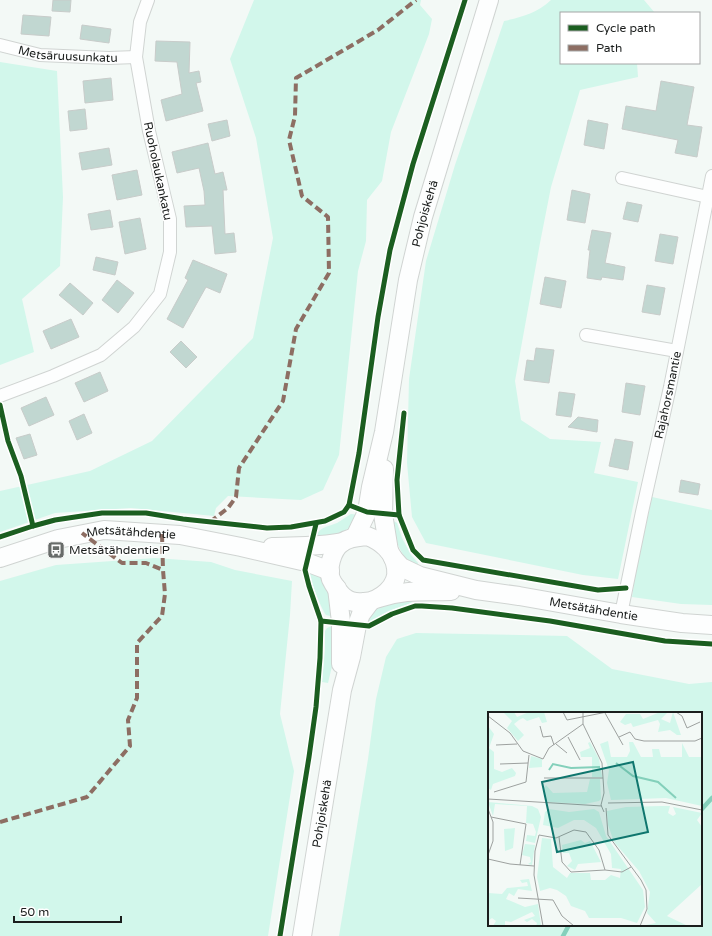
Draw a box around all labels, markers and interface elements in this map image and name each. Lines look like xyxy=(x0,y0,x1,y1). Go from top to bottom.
legend xyxy=(560,12,700,64)
text: Cycle path xyxy=(596,21,655,35)
text: Path xyxy=(596,41,622,55)
street label: Metsäruusunkatu xyxy=(17,43,118,65)
street label: Ruoholaukankatu xyxy=(141,121,175,221)
street label: Pohjoiskehä xyxy=(409,178,441,248)
street label: Rajahorsmantie xyxy=(652,350,684,440)
street label: Metsätähdentie xyxy=(85,523,177,542)
bus stop icon: Metsätähdentie P xyxy=(46,540,66,560)
place label: Metsätähdentie P xyxy=(69,543,170,557)
street label: Metsätähdentie xyxy=(548,594,639,623)
inset map xyxy=(488,712,702,926)
street label: Pohjoiskehä xyxy=(309,778,334,849)
scale bar xyxy=(14,898,121,924)
text: 50 m xyxy=(20,905,49,919)

